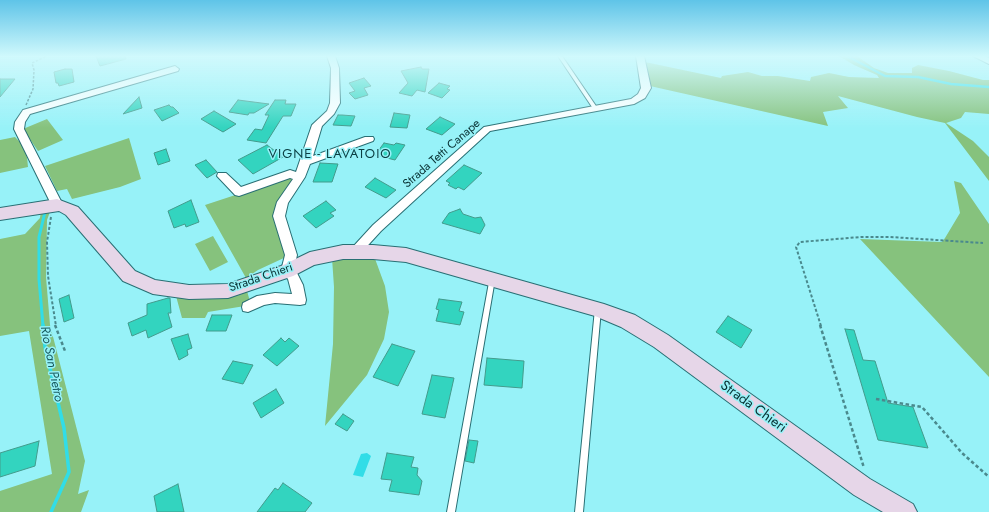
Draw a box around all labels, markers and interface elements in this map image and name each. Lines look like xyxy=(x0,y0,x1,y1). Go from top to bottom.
street label: Strada Tetti Canape xyxy=(400,117,484,191)
district label: VIGNE - LAVATOIO xyxy=(268,147,392,163)
street label: Strada Chieri xyxy=(227,260,295,296)
water label: Rio San Pietro xyxy=(36,325,66,403)
street label: Strada Chieri xyxy=(717,377,789,437)

